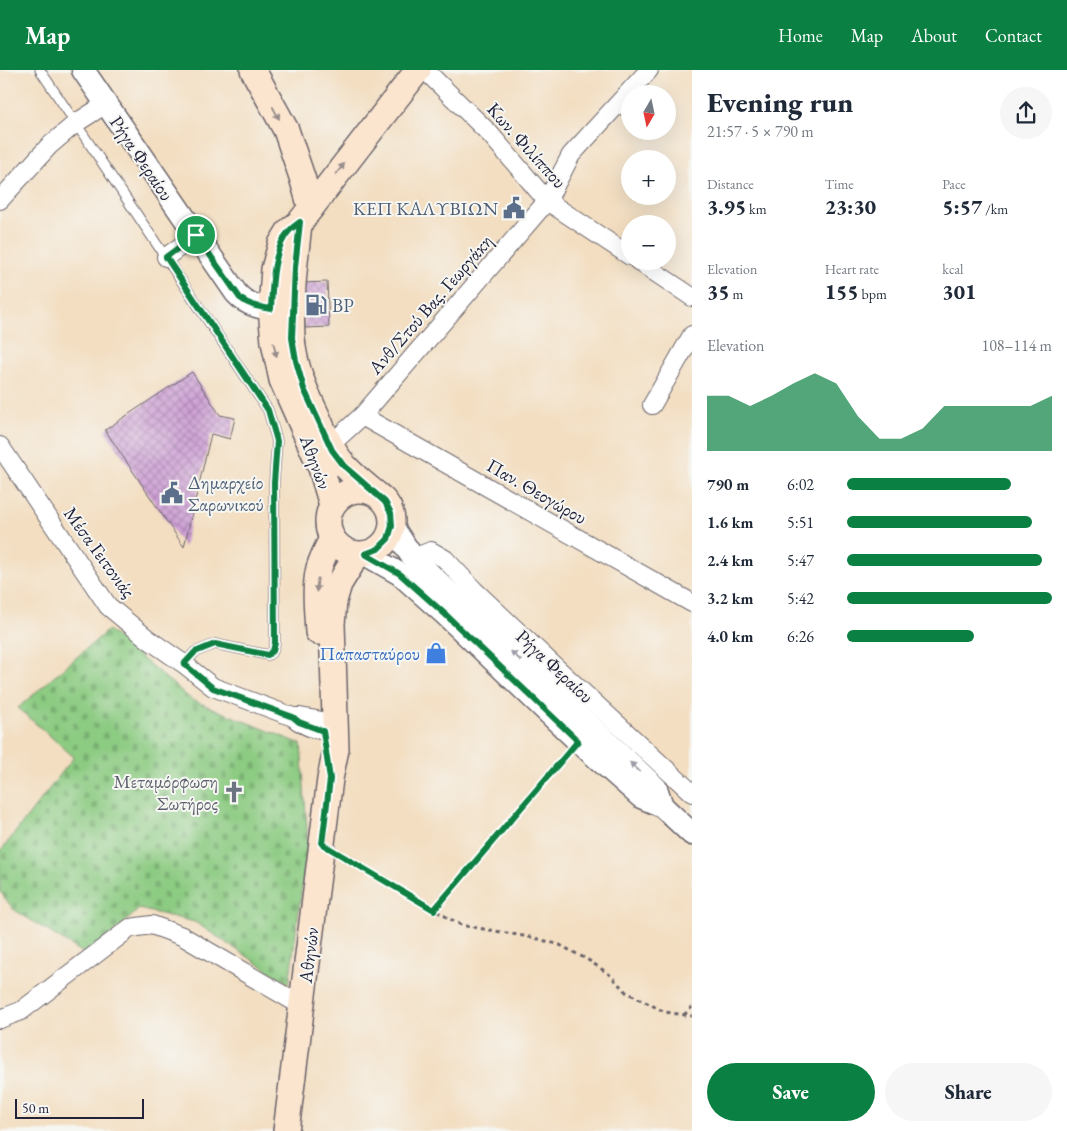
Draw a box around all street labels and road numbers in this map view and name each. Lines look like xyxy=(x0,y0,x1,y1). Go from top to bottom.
street label: Κων. Φιλίππου xyxy=(481,97,572,194)
street label: Ρήγα Φεραίου xyxy=(104,111,179,206)
street label: Ανθ/Στού Βας. Γεωργάκη xyxy=(362,229,498,380)
street label: Αθηνών xyxy=(293,431,337,493)
street label: Παν. Θεογώρου xyxy=(482,453,591,530)
street label: Μέσα Γειτονιάς xyxy=(58,502,141,603)
street label: Ρήγα Φεραίου xyxy=(511,624,599,709)
street label: Αθηνών xyxy=(293,925,324,985)

